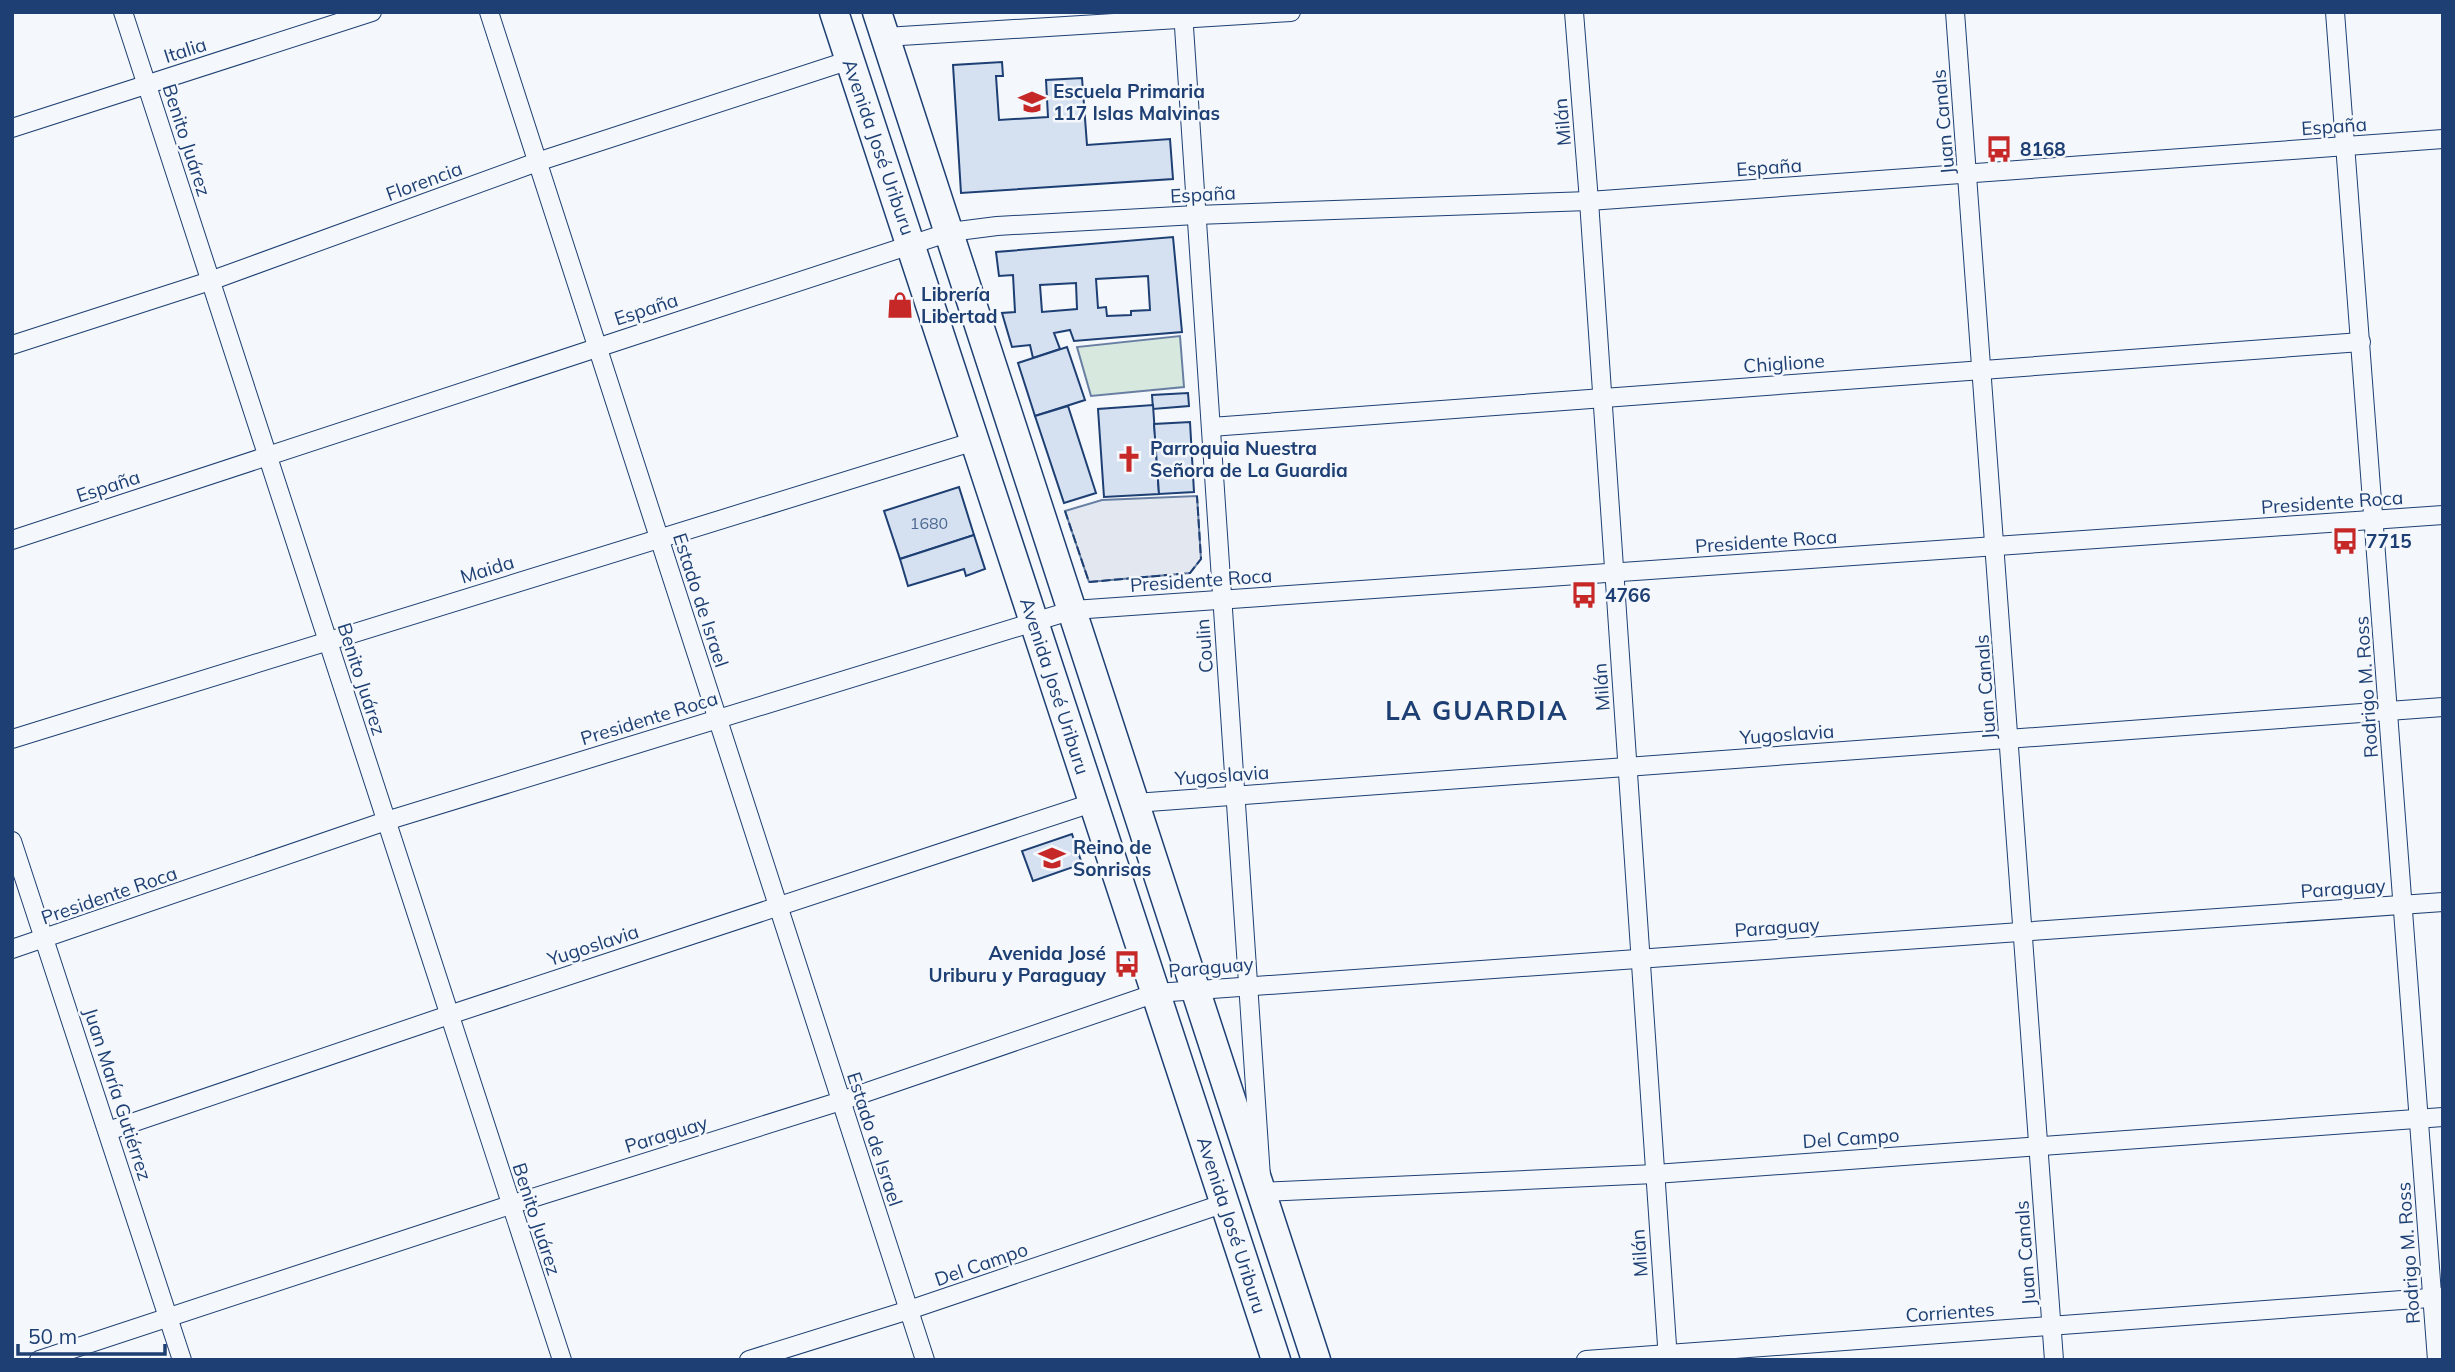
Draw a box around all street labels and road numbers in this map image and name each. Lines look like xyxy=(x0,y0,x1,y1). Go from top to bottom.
street label: Italia xyxy=(161,32,209,68)
street label: Avenida José Uriburu xyxy=(838,56,920,238)
street label: Juan Canals xyxy=(1926,69,1960,175)
street label: Benito Juárez xyxy=(158,81,217,199)
street label: Milán xyxy=(1548,97,1576,147)
street label: España xyxy=(2300,112,2368,140)
street label: España xyxy=(1735,153,1803,181)
street label: Florencia xyxy=(382,156,466,206)
street label: España xyxy=(1170,180,1236,208)
street label: España xyxy=(611,287,681,331)
street label: Chiglione xyxy=(1743,348,1825,378)
street label: España xyxy=(73,464,143,508)
street label: Presidente Roca xyxy=(2260,485,2404,519)
street label: Presidente Roca xyxy=(1694,524,1838,558)
street label: Estado de Israel xyxy=(668,530,734,670)
street label: Maida xyxy=(457,549,517,589)
street label: Presidente Roca xyxy=(1129,563,1273,597)
street label: Avenida José Uriburu xyxy=(1015,595,1095,777)
street label: Rodrigo M. Ross xyxy=(2349,615,2383,759)
street label: Coulin xyxy=(1190,618,1218,674)
street label: Benito Juárez xyxy=(333,620,392,738)
street label: Juan Canals xyxy=(1969,634,2001,740)
street label: Milán xyxy=(1587,662,1615,712)
street label: Presidente Roca xyxy=(577,686,721,750)
street label: Yugoslavia xyxy=(1738,719,1835,749)
street label: Yugoslavia xyxy=(1173,760,1270,790)
street label: Presidente Roca xyxy=(38,860,180,930)
street label: Paraguay xyxy=(2300,873,2386,903)
street label: Paraguay xyxy=(1734,912,1820,942)
street label: Yugoslavia xyxy=(543,919,642,971)
street label: Paraguay xyxy=(1167,951,1255,983)
street label: Juan María Gutiérrez xyxy=(79,1005,157,1184)
street label: Estado de Israel xyxy=(842,1069,908,1209)
street label: Paraguay xyxy=(622,1110,710,1158)
street label: Del Campo xyxy=(1802,1123,1900,1153)
street label: Avenida José Uriburu xyxy=(1192,1134,1272,1316)
street label: Benito Juárez xyxy=(508,1160,567,1278)
street label: Rodrigo M. Ross xyxy=(2391,1181,2425,1325)
street label: Juan Canals xyxy=(2009,1200,2041,1306)
street label: Milán xyxy=(1625,1228,1653,1278)
street label: Del Campo xyxy=(931,1237,1031,1291)
street label: Corrientes xyxy=(1905,1297,1995,1327)

